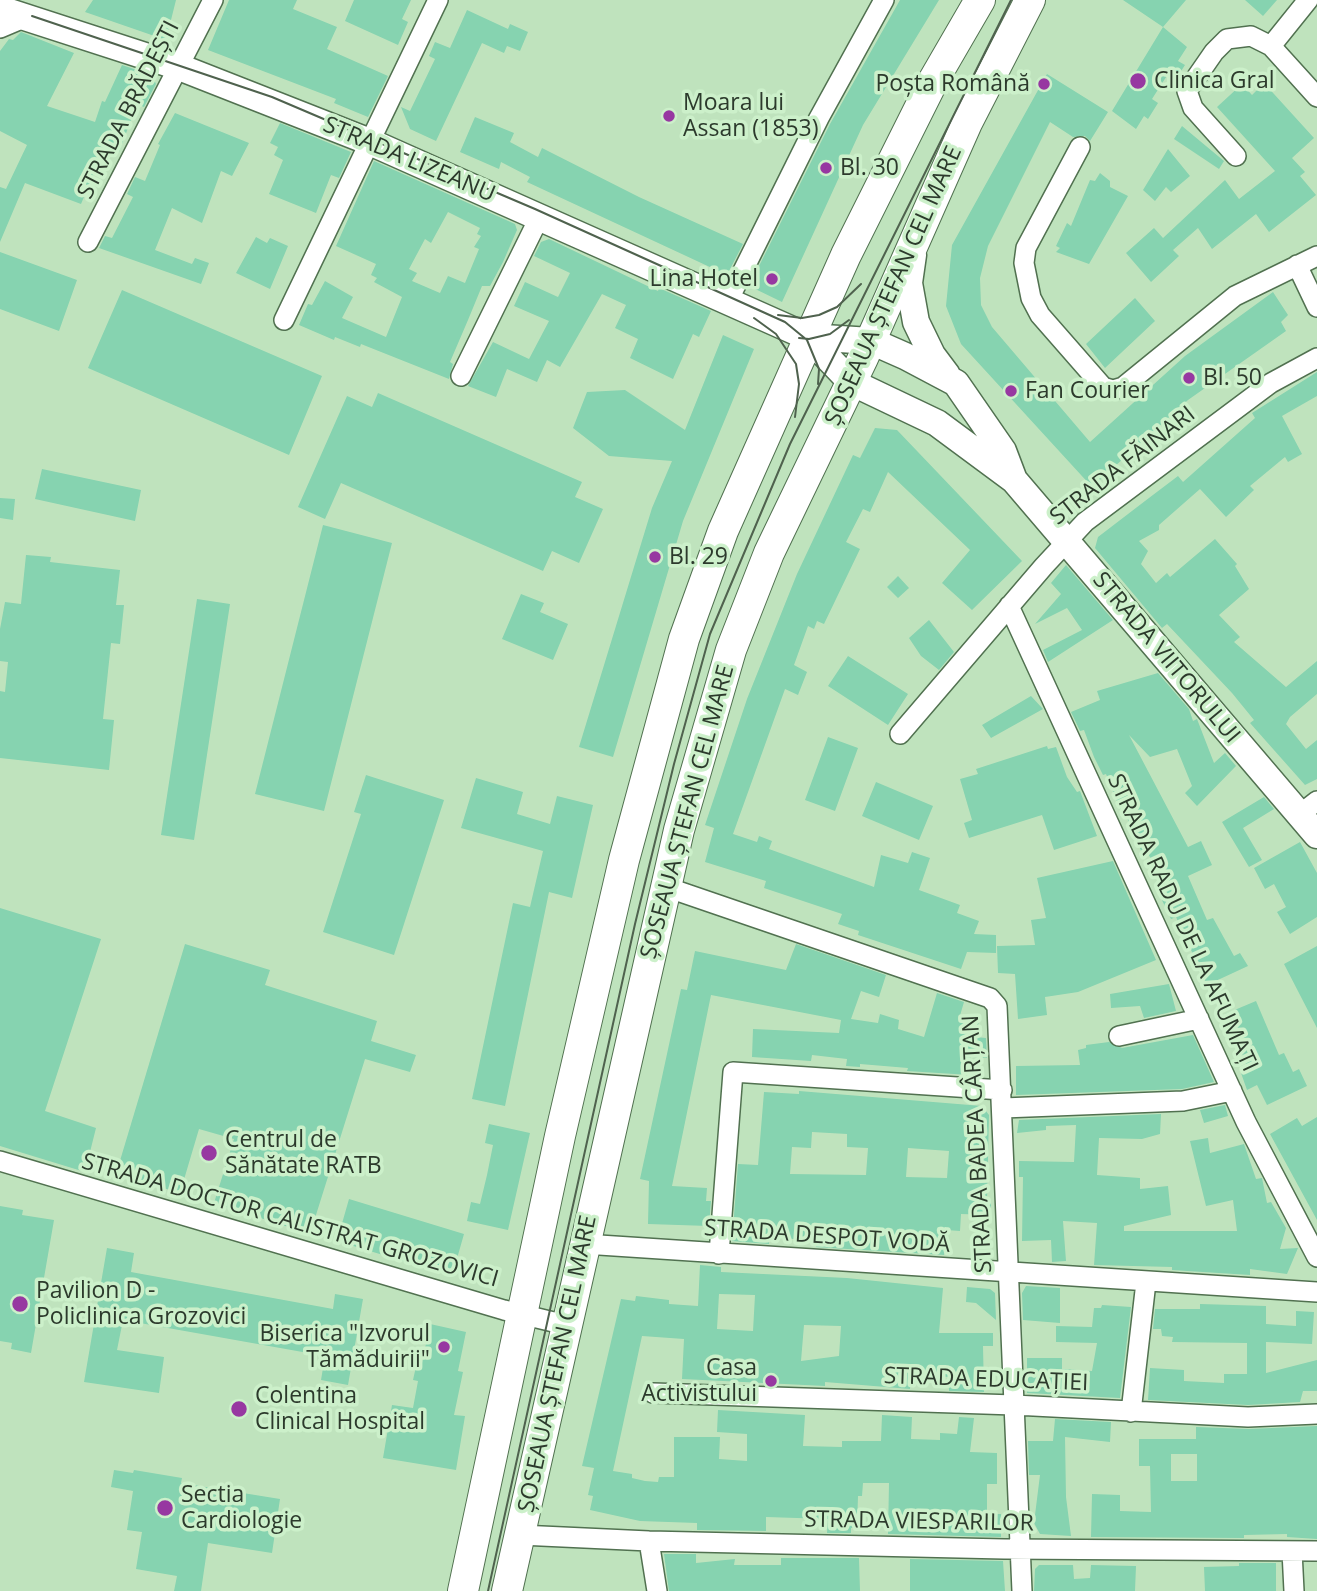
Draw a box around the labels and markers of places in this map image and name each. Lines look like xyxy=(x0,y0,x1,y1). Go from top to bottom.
place label: Clinica Gral xyxy=(1154,67,1274,95)
place label: Poșta Română xyxy=(875,70,1030,98)
marker: Clinica Gral xyxy=(1128,71,1148,91)
marker: Poșta Română xyxy=(1036,76,1052,92)
place label: Moara lui Assan (1853) xyxy=(683,89,818,143)
marker: Moara lui Assan (1853) xyxy=(661,108,677,124)
place label: Bl. 30 xyxy=(840,154,899,182)
marker: Bl. 30 xyxy=(818,160,834,176)
place label: Lina Hotel xyxy=(650,265,758,293)
marker: Lina Hotel xyxy=(764,271,780,287)
place label: Bl. 50 xyxy=(1203,364,1262,392)
marker: Bl. 50 xyxy=(1181,370,1197,386)
place label: Fan Courier xyxy=(1025,377,1150,405)
marker: Fan Courier xyxy=(1003,383,1019,399)
place label: Bl. 29 xyxy=(669,543,728,571)
marker: Bl. 29 xyxy=(647,549,663,565)
place label: Centrul de Sănătate RATB xyxy=(225,1126,382,1180)
marker: Centrul de Sănătate RATB xyxy=(199,1143,219,1163)
place label: Pavilion D - Policlinica Grozovici xyxy=(36,1277,246,1331)
marker: Pavilion D - Policlinica Grozovici xyxy=(10,1294,30,1314)
place label: Biserica "Izvorul Tămăduirii" xyxy=(259,1320,430,1374)
marker: Biserica "Izvorul Tămăduirii" xyxy=(436,1339,452,1355)
place label: Casa Activistului xyxy=(641,1354,757,1408)
marker: Casa Activistului xyxy=(763,1373,779,1389)
place label: Colentina Clinical Hospital xyxy=(255,1382,425,1436)
marker: Colentina Clinical Hospital xyxy=(229,1399,249,1419)
place label: Sectia Cardiologie xyxy=(181,1481,302,1535)
marker: Sectia Cardiologie xyxy=(155,1498,175,1518)

